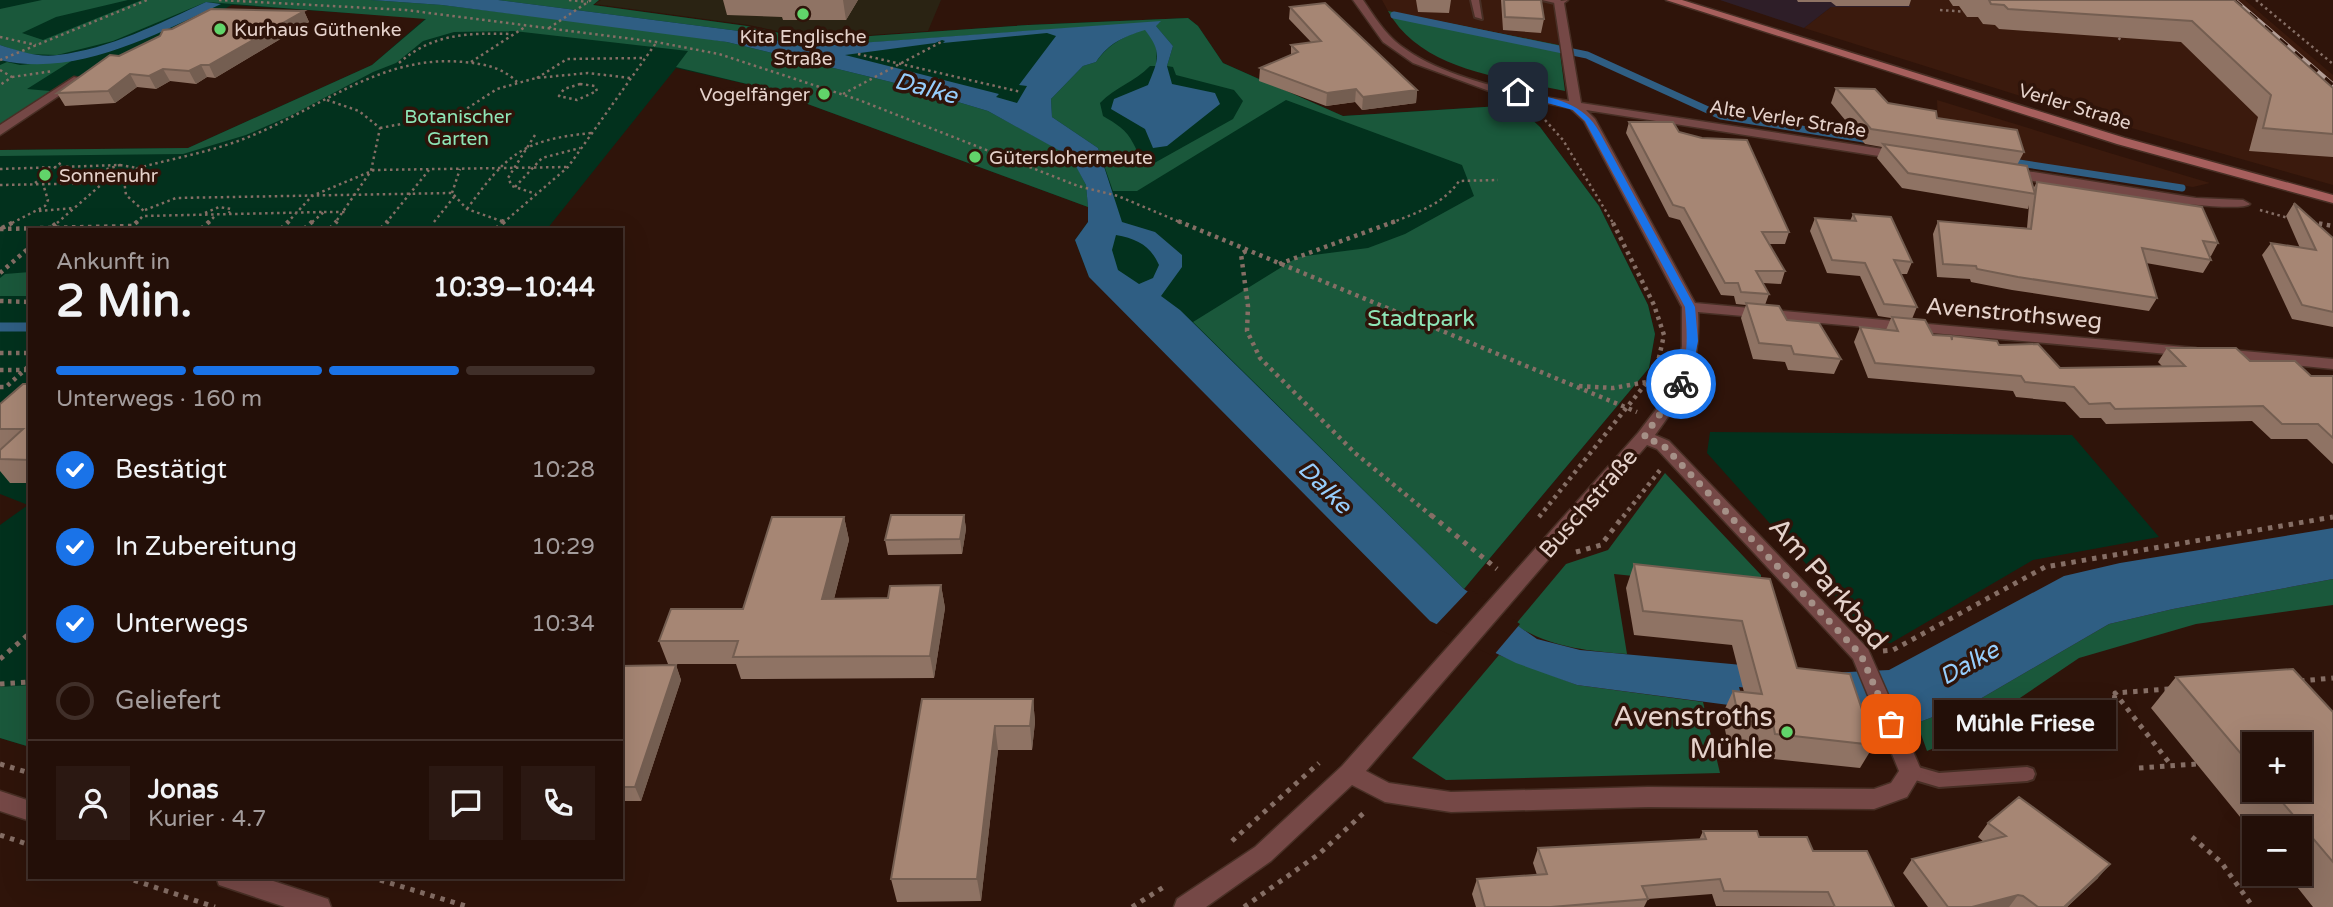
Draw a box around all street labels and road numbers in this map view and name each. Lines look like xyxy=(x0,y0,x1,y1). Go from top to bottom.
street label: Verler Straße xyxy=(2016,79,2134,135)
street label: Alte Verler Straße xyxy=(1708,96,1868,142)
street label: Avenstrothsweg xyxy=(1925,292,2103,336)
street label: Buschstraße xyxy=(1534,443,1644,564)
street label: Am Parkbad xyxy=(1761,510,1895,657)

